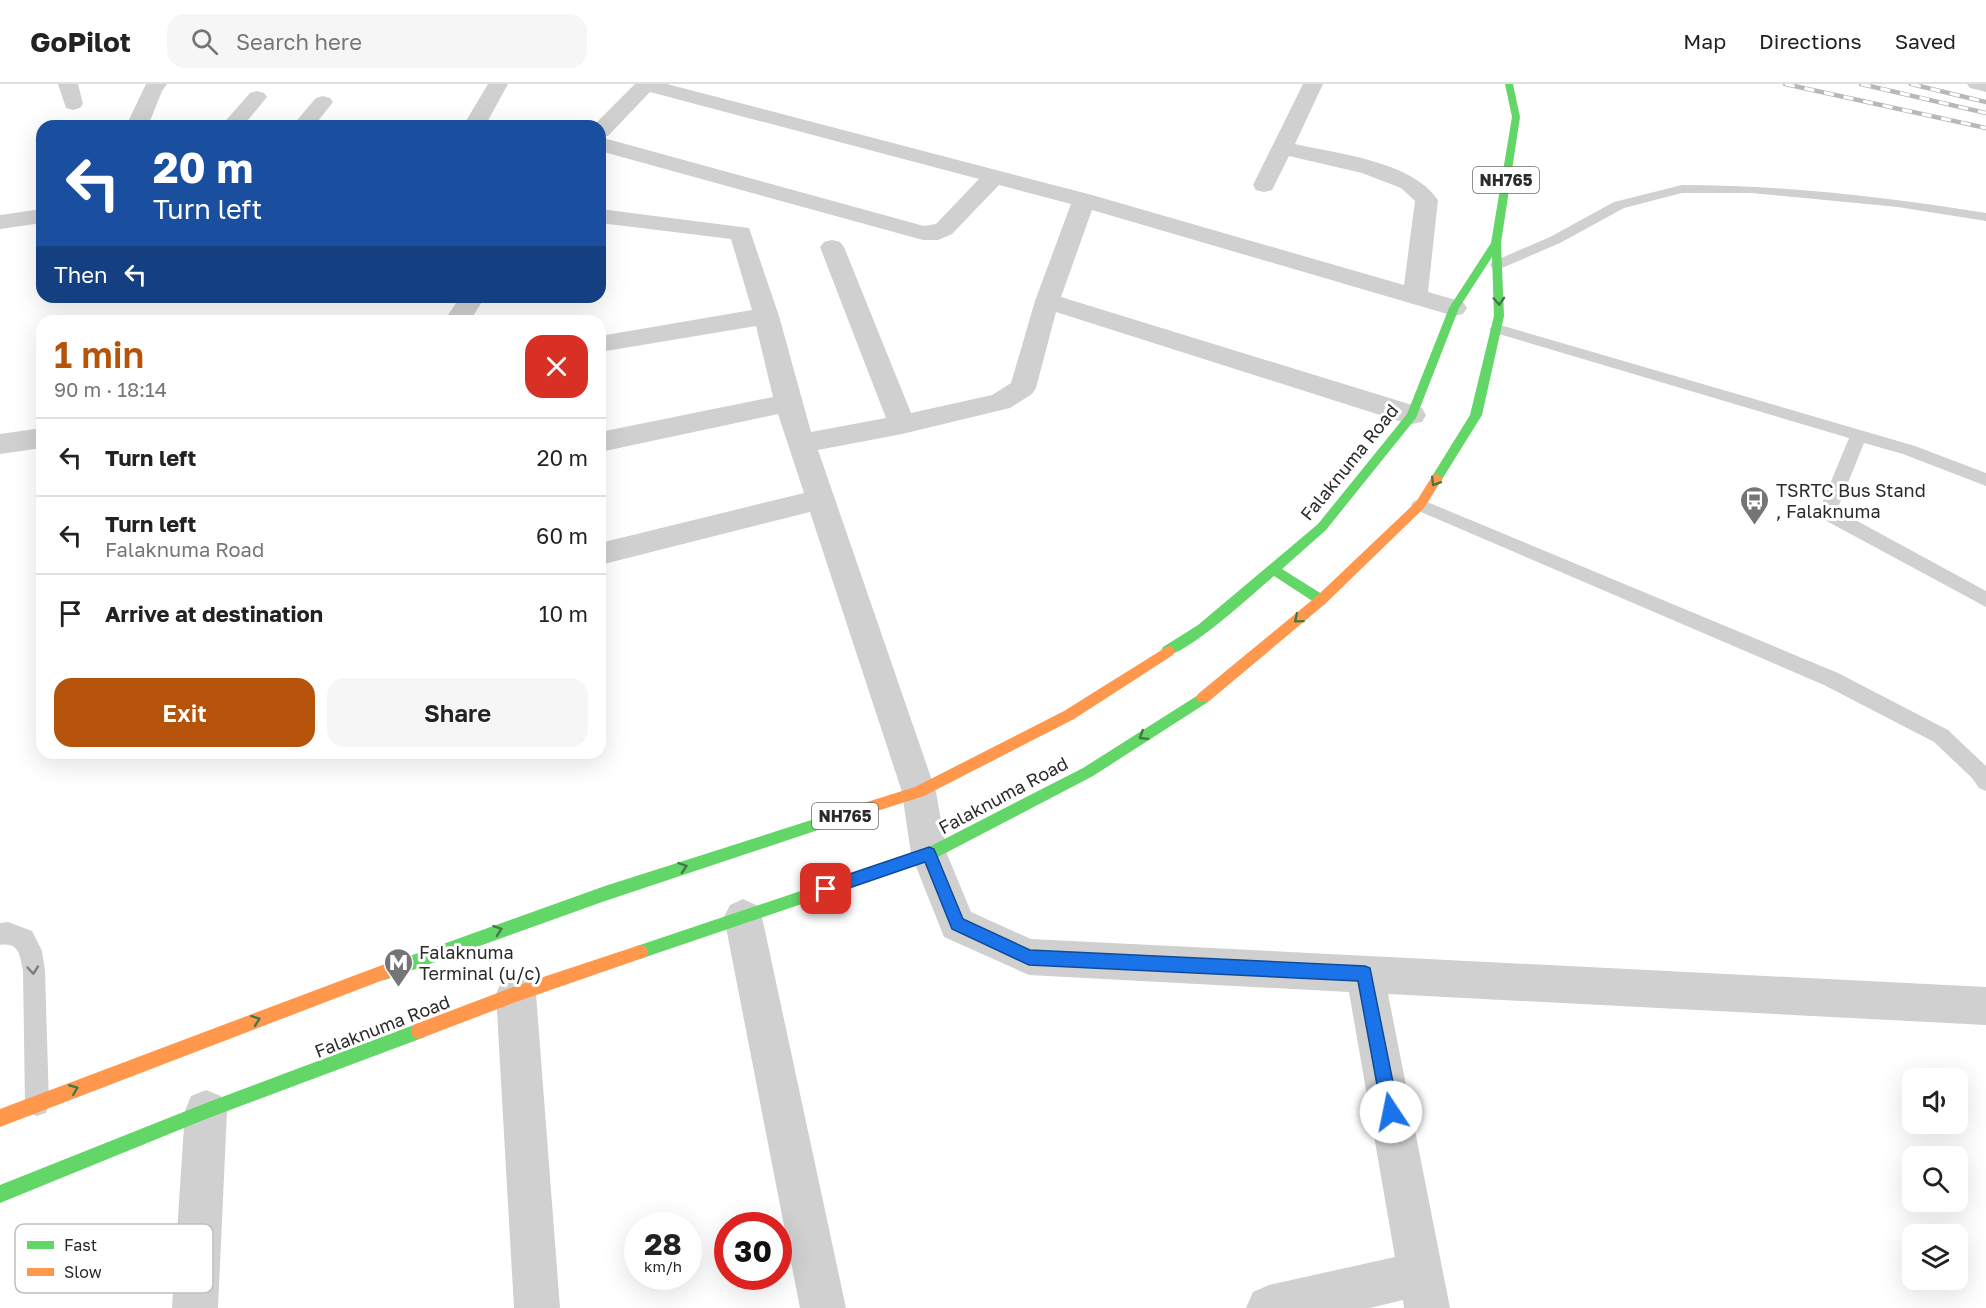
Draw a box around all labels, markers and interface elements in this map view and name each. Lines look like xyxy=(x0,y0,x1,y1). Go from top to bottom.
search box xyxy=(167,14,587,68)
text: GoPilot xyxy=(30,25,131,58)
icon: search xyxy=(188,25,221,58)
text: Search here xyxy=(236,28,362,55)
text: Map xyxy=(1683,28,1726,54)
text: Directions xyxy=(1759,28,1862,54)
text: Saved xyxy=(1895,28,1956,54)
text: 20 m xyxy=(153,142,253,192)
icon: left xyxy=(54,144,132,222)
road number: NH765 xyxy=(1473,167,1539,193)
text: Turn left xyxy=(153,193,262,225)
icon: left xyxy=(119,258,152,291)
text: Then xyxy=(54,261,107,288)
one-way arrow xyxy=(1492,297,1505,306)
text: 1 min xyxy=(54,333,144,376)
button: close xyxy=(525,335,588,398)
text: 90 m · 18:14 xyxy=(54,377,167,401)
street label: Falaknuma Road xyxy=(1295,399,1403,525)
icon: left xyxy=(54,441,87,474)
text: Turn left xyxy=(105,444,196,471)
text: 20 m xyxy=(537,444,588,471)
one-way arrow xyxy=(1431,476,1443,486)
place label: TSRTC Bus Stand , Falaknuma xyxy=(1776,479,1926,522)
bus stop icon: TSRTC Bus Stand , Falaknuma xyxy=(1739,484,1771,526)
text: Turn left xyxy=(105,510,196,537)
icon: left xyxy=(54,519,87,552)
text: 60 m xyxy=(536,522,588,549)
text: Falaknuma Road xyxy=(105,537,264,561)
icon: arrive xyxy=(54,597,87,630)
text: Arrive at destination xyxy=(105,600,323,627)
text: 10 m xyxy=(539,600,588,627)
one-way arrow xyxy=(1294,612,1305,623)
button: Exit xyxy=(54,678,315,747)
button: Share xyxy=(327,678,588,747)
one-way arrow xyxy=(1139,729,1149,741)
street label: Falaknuma Road xyxy=(935,752,1071,838)
road number: NH765 xyxy=(812,803,878,829)
one-way arrow xyxy=(677,862,688,875)
pin xyxy=(800,863,851,914)
icon: arrive xyxy=(809,872,842,905)
one-way arrow xyxy=(492,925,503,938)
place label: Falaknuma Terminal (u/c) xyxy=(419,941,541,984)
metro station icon: Falaknuma Terminal (u/c) xyxy=(382,946,414,988)
one-way arrow xyxy=(26,966,39,975)
street label: Falaknuma Road xyxy=(311,990,453,1062)
one-way arrow xyxy=(250,1014,261,1027)
map controls xyxy=(1902,1068,1968,1290)
button: sound xyxy=(1902,1068,1968,1134)
position arrow xyxy=(1359,1080,1423,1144)
one-way arrow xyxy=(68,1084,79,1096)
button: search xyxy=(1902,1146,1968,1212)
speed limit sign: 30 xyxy=(714,1212,792,1290)
legend xyxy=(15,1224,213,1293)
button: layers xyxy=(1902,1224,1968,1290)
text: 28 xyxy=(644,1226,682,1262)
text: Fast xyxy=(64,1235,97,1255)
text: km/h xyxy=(644,1257,682,1275)
text: Slow xyxy=(64,1262,102,1282)

